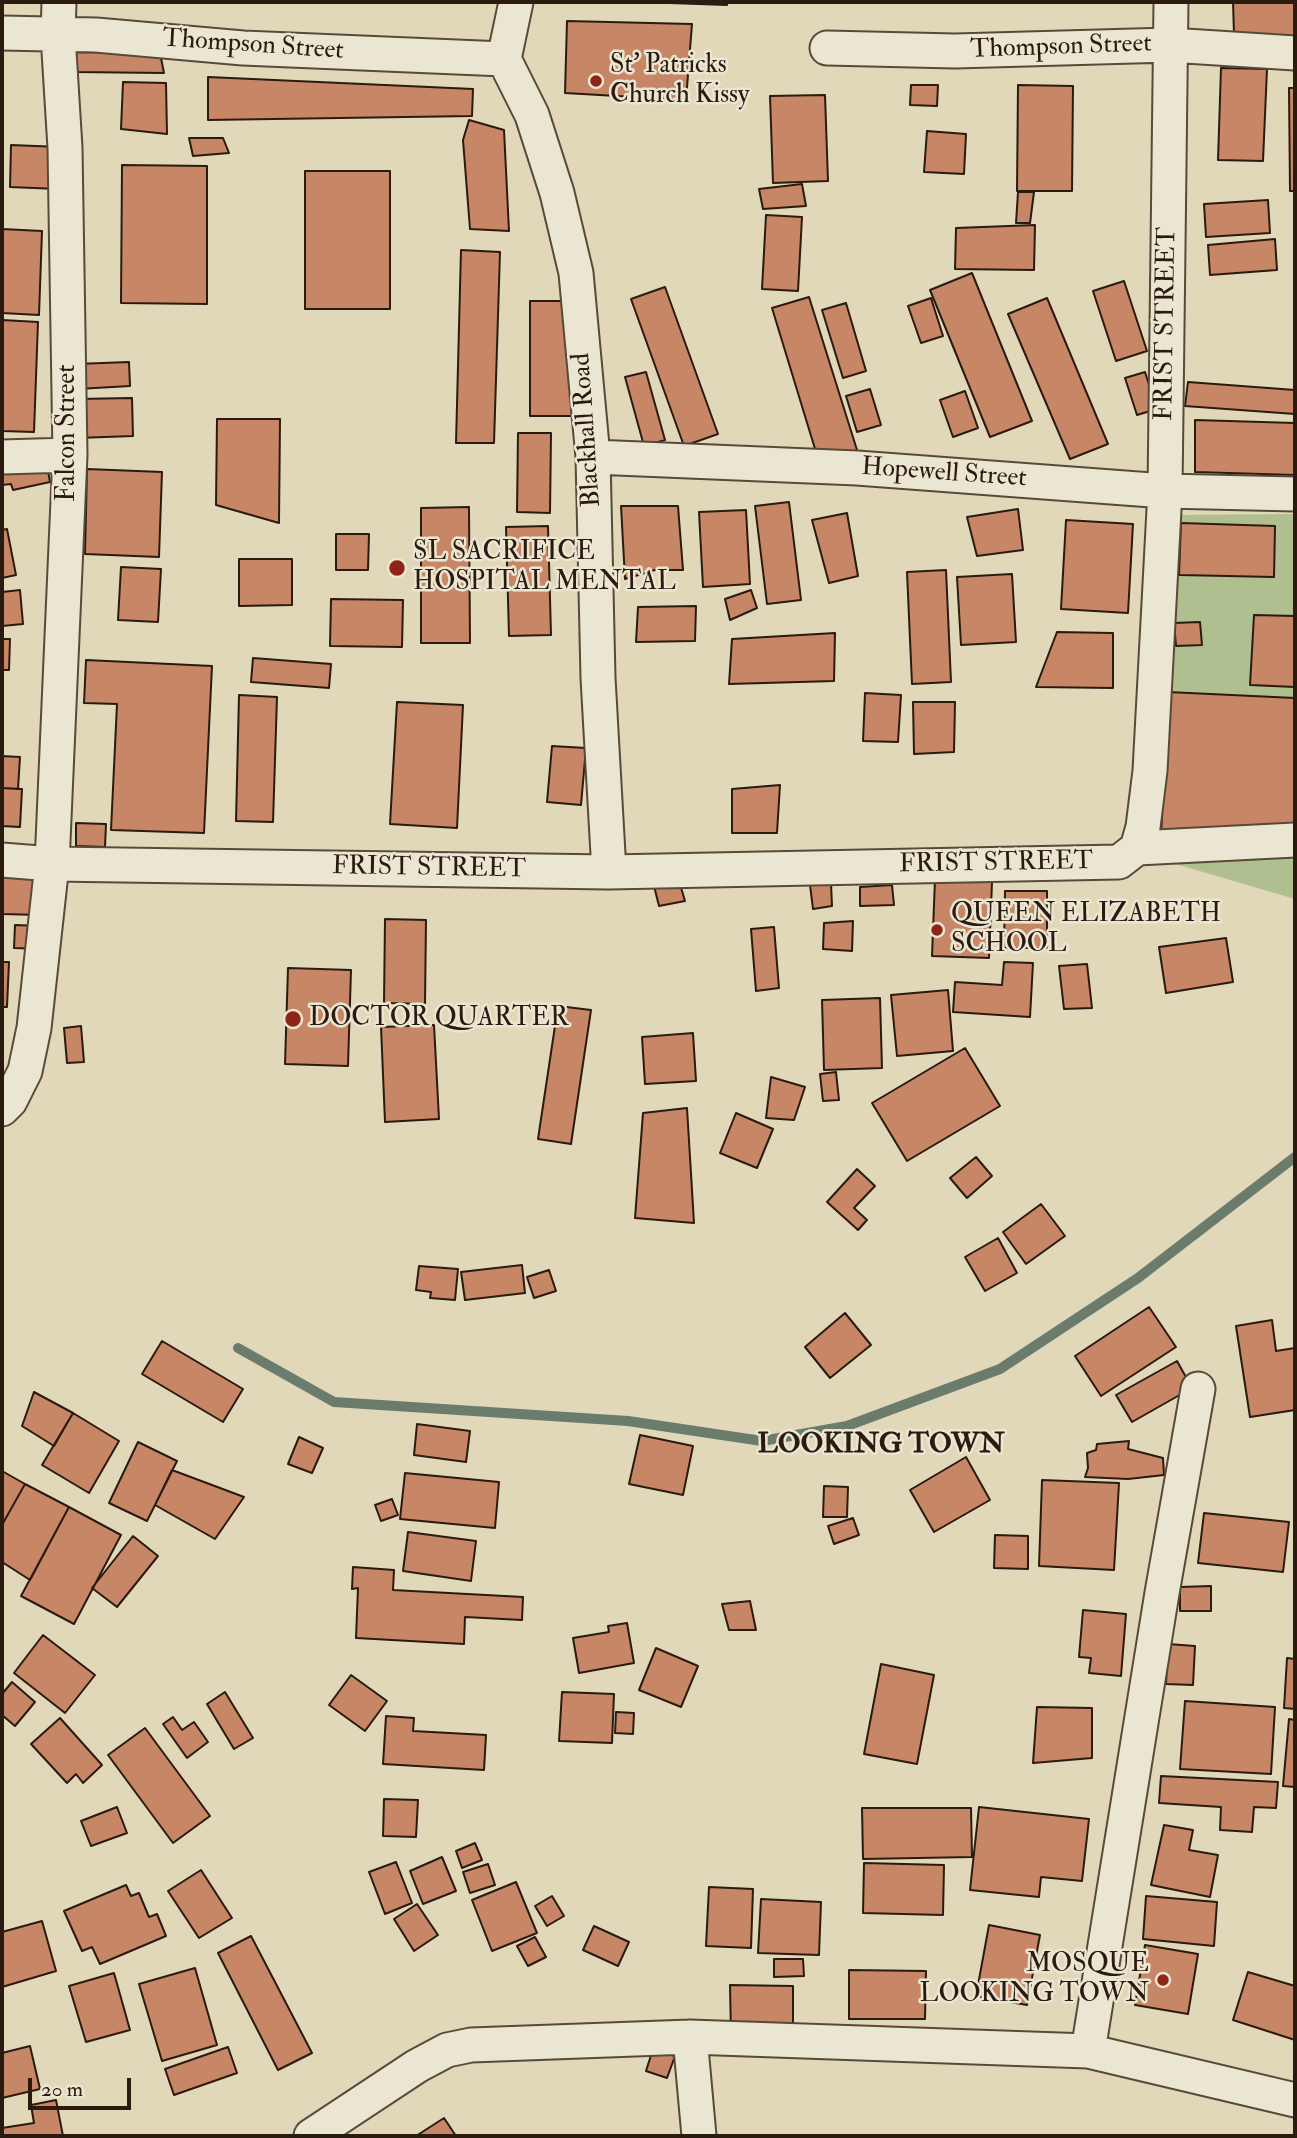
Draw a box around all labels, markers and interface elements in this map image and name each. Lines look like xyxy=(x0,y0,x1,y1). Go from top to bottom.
street label: Thompson Street xyxy=(161,24,345,68)
street label: Thompson Street xyxy=(970,29,1152,67)
place label: St' Patricks Church Kissy xyxy=(610,50,749,112)
marker: St' Patricks Church Kissy xyxy=(588,73,604,89)
street label: FRIST STREET xyxy=(1150,227,1184,421)
street label: Blackhall Road xyxy=(567,352,609,508)
street label: Falcon Street xyxy=(52,364,84,502)
street label: Hopewell Street xyxy=(860,453,1028,495)
place label: SL SACRIFICE HOSPITAL MENTAL xyxy=(413,537,676,598)
marker: SL SACRIFICE HOSPITAL MENTAL xyxy=(387,558,407,578)
street label: FRIST STREET xyxy=(899,847,1093,881)
street label: FRIST STREET xyxy=(332,852,526,886)
place label: QUEEN ELIZABETH SCHOOL xyxy=(951,899,1221,960)
marker: QUEEN ELIZABETH SCHOOL xyxy=(929,922,945,938)
place label: DOCTOR QUARTER xyxy=(309,1003,569,1035)
marker: DOCTOR QUARTER xyxy=(283,1009,303,1029)
district label: LOOKING TOWN xyxy=(757,1429,1005,1463)
place label: MOSQUE LOOKING TOWN xyxy=(920,1949,1149,2010)
marker: MOSQUE LOOKING TOWN xyxy=(1155,1972,1171,1988)
scale bar xyxy=(32,2064,135,2108)
text: 20 m xyxy=(41,2076,83,2103)

